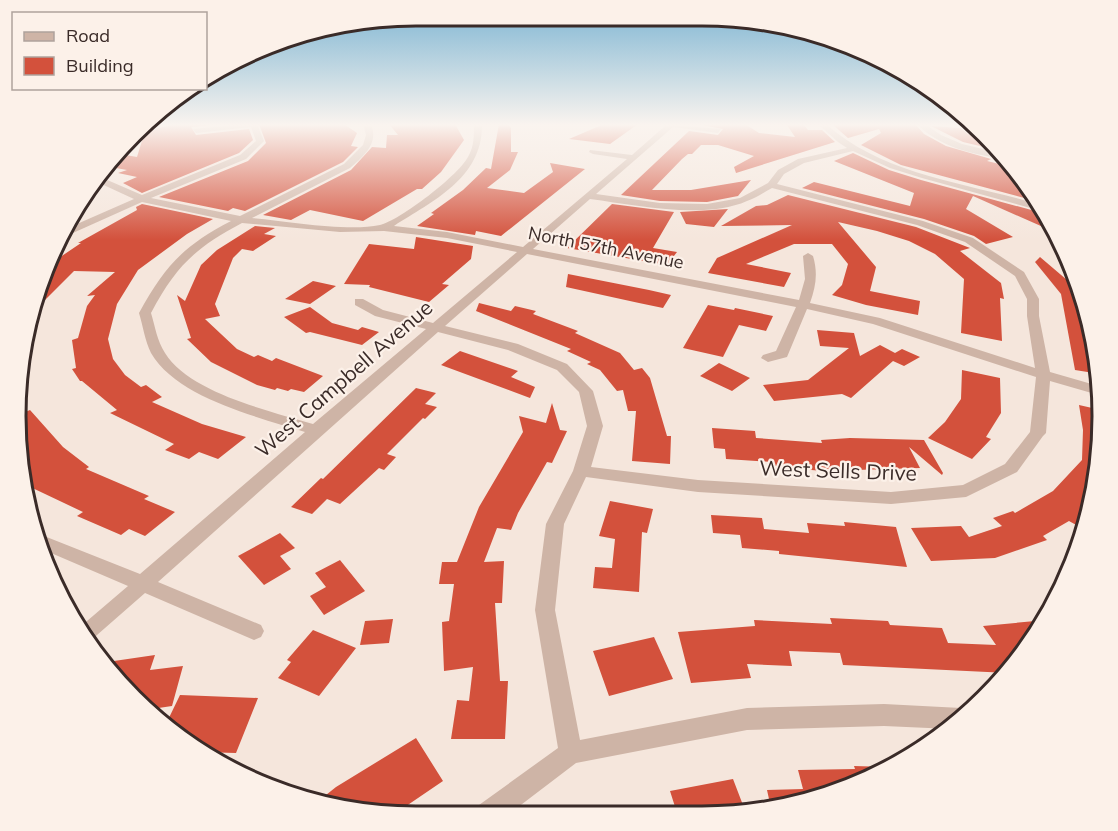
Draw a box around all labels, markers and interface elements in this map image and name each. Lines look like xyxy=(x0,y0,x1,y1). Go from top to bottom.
legend xyxy=(12,12,207,90)
text: Road xyxy=(66,24,110,47)
text: Building xyxy=(66,54,134,77)
street label: North 57th Avenue xyxy=(526,221,686,274)
street label: West Campbell Avenue xyxy=(249,294,438,463)
street label: West Sells Drive xyxy=(759,454,917,486)

